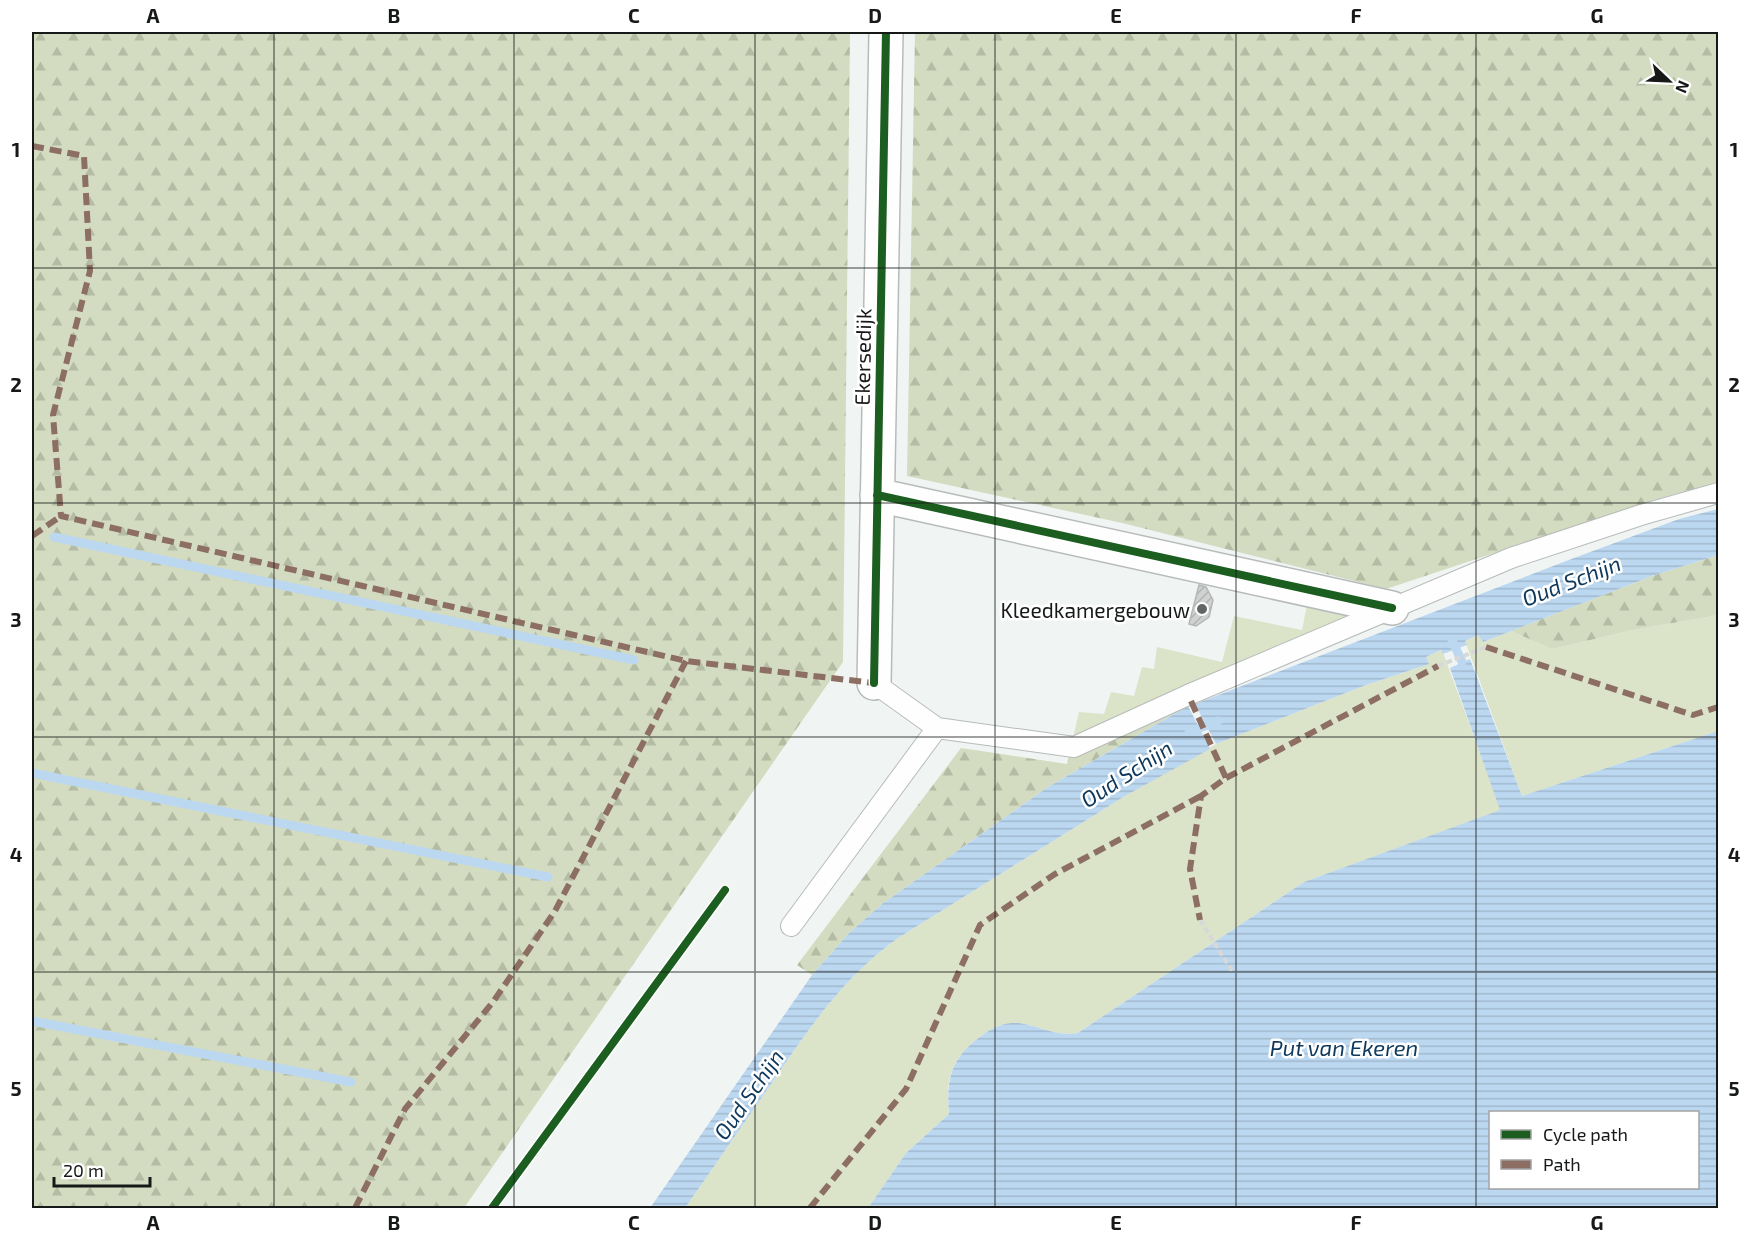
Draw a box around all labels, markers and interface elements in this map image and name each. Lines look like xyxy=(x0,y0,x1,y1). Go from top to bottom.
text: A xyxy=(146,3,160,27)
text: B xyxy=(388,3,400,27)
text: C xyxy=(628,3,640,27)
text: D xyxy=(868,3,882,27)
text: E xyxy=(1110,3,1122,27)
text: F xyxy=(1350,3,1362,27)
text: G xyxy=(1591,3,1603,27)
north arrow xyxy=(1639,51,1699,111)
text: N xyxy=(1672,78,1694,96)
text: 1 xyxy=(12,137,20,161)
text: 1 xyxy=(1730,137,1738,161)
street label: Ekersedijk xyxy=(849,308,876,406)
text: 2 xyxy=(10,372,22,396)
text: 2 xyxy=(1728,372,1740,396)
water label: Oud Schijn xyxy=(1518,549,1624,612)
place label: Kleedkamergebouw xyxy=(1000,597,1190,622)
marker: Kleedkamergebouw xyxy=(1195,602,1209,616)
text: 3 xyxy=(10,607,22,631)
text: 3 xyxy=(1728,607,1740,631)
water label: Oud Schijn xyxy=(1075,734,1177,813)
text: 4 xyxy=(10,842,23,866)
text: 4 xyxy=(1728,842,1741,866)
water label: Put van Ekeren xyxy=(1270,1034,1418,1060)
water label: Oud Schijn xyxy=(708,1044,789,1145)
text: 5 xyxy=(10,1076,22,1100)
text: 5 xyxy=(1728,1076,1740,1100)
legend xyxy=(1489,1111,1699,1189)
text: Cycle path xyxy=(1543,1123,1628,1145)
scale bar xyxy=(54,1150,150,1188)
text: Path xyxy=(1543,1153,1581,1175)
text: 20 m xyxy=(63,1159,104,1181)
text: A xyxy=(146,1210,160,1234)
text: B xyxy=(388,1210,400,1234)
text: C xyxy=(628,1210,640,1234)
text: D xyxy=(868,1210,882,1234)
text: E xyxy=(1110,1210,1122,1234)
text: F xyxy=(1350,1210,1362,1234)
text: G xyxy=(1591,1210,1603,1234)

